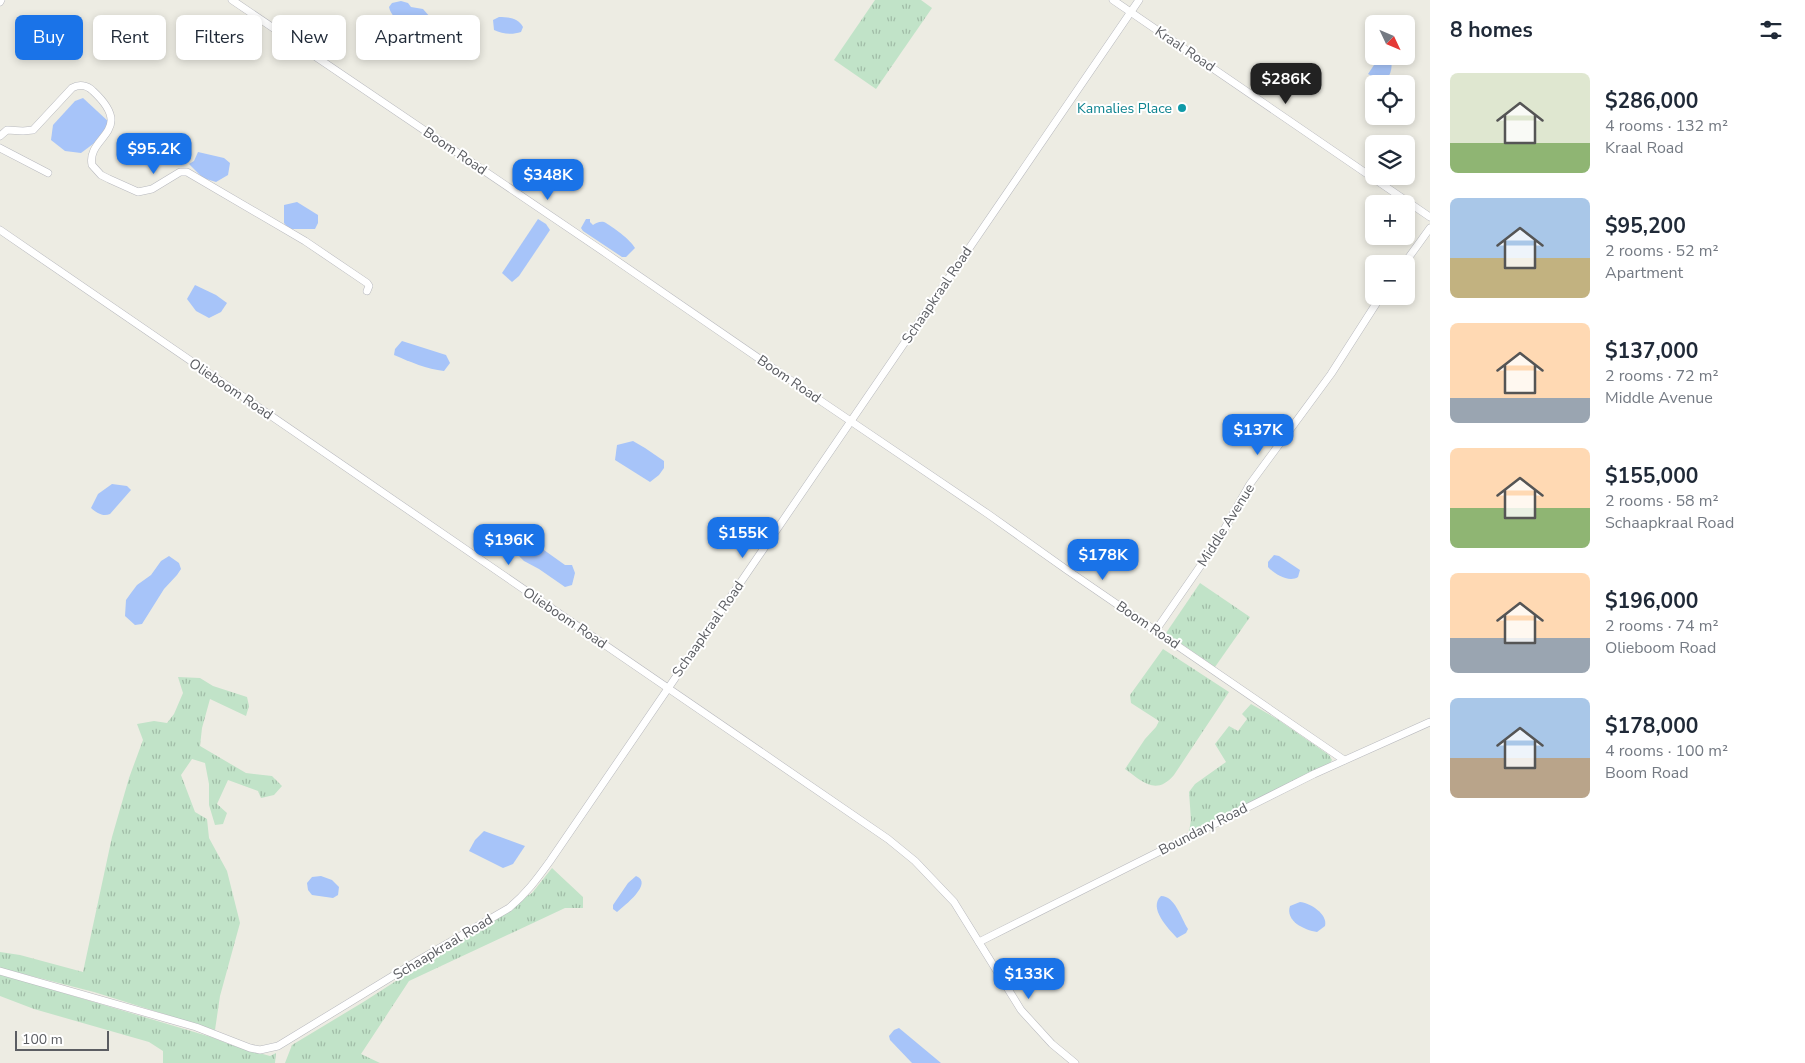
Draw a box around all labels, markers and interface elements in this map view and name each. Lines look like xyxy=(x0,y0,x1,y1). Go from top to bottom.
chip: Buy xyxy=(15,15,83,60)
chip: Rent xyxy=(93,15,166,60)
chip: Filters xyxy=(176,15,262,60)
chip: New xyxy=(272,15,346,60)
chip: Apartment xyxy=(356,15,480,60)
north arrow xyxy=(1365,15,1415,65)
map controls xyxy=(1365,15,1415,305)
text: 8 homes xyxy=(1450,16,1533,44)
icon: filters xyxy=(1757,16,1785,44)
street label: Kraal Road xyxy=(1151,22,1219,76)
pin: $286K xyxy=(1251,62,1321,105)
text: $286K xyxy=(1261,68,1311,90)
button: locate xyxy=(1365,75,1415,125)
text: $286,000 xyxy=(1605,87,1698,115)
icon: home xyxy=(1490,93,1550,153)
place label: Kamalies Place xyxy=(1077,99,1172,118)
marker: Kamalies Place xyxy=(1176,102,1188,114)
text: 4 rooms · 132 m² xyxy=(1605,115,1728,137)
street label: Boom Road xyxy=(419,123,491,179)
pin: $95.2K xyxy=(113,132,195,175)
button: layers xyxy=(1365,135,1415,185)
text: Kraal Road xyxy=(1605,137,1684,159)
text: $95.2K xyxy=(128,138,181,160)
pin: $348K xyxy=(513,158,583,201)
text: $348K xyxy=(523,164,573,186)
button: + xyxy=(1365,195,1415,245)
text: $95,200 xyxy=(1605,212,1686,240)
icon: home xyxy=(1490,218,1550,278)
text: 2 rooms · 52 m² xyxy=(1605,240,1718,262)
street label: Schaapkraal Road xyxy=(897,243,977,347)
button: − xyxy=(1365,255,1415,305)
text: Apartment xyxy=(1605,262,1683,284)
text: $137,000 xyxy=(1605,337,1698,365)
icon: home xyxy=(1490,343,1550,403)
street label: Boom Road xyxy=(753,351,825,407)
street label: Olieboom Road xyxy=(185,354,277,424)
text: 2 rooms · 72 m² xyxy=(1605,365,1718,387)
text: Middle Avenue xyxy=(1605,387,1713,409)
pin: $137K xyxy=(1223,414,1293,456)
text: $137K xyxy=(1233,419,1283,441)
text: $155,000 xyxy=(1605,462,1698,490)
icon: home xyxy=(1490,468,1550,528)
street label: Middle Avenue xyxy=(1193,480,1259,570)
text: 2 rooms · 58 m² xyxy=(1605,490,1718,512)
text: Schaapkraal Road xyxy=(1605,512,1734,534)
pin: $155K xyxy=(708,516,778,559)
text: $155K xyxy=(718,522,768,544)
pin: $196K xyxy=(474,524,544,566)
text: $196K xyxy=(484,529,534,551)
pin: $178K xyxy=(1068,538,1138,581)
text: $178K xyxy=(1078,544,1128,566)
street label: Schaapkraal Road xyxy=(668,577,748,681)
street label: Olieboom Road xyxy=(519,583,611,653)
text: $196,000 xyxy=(1605,587,1698,615)
icon: home xyxy=(1490,593,1550,653)
street label: Boom Road xyxy=(1112,597,1184,653)
text: 2 rooms · 74 m² xyxy=(1605,615,1718,637)
text: Olieboom Road xyxy=(1605,637,1716,659)
text: $178,000 xyxy=(1605,712,1698,740)
icon: home xyxy=(1490,718,1550,778)
text: 4 rooms · 100 m² xyxy=(1605,740,1728,762)
text: Boom Road xyxy=(1605,762,1689,784)
street label: Boundary Road xyxy=(1155,798,1251,860)
street label: Schaapkraal Road xyxy=(390,910,496,984)
pin: $133K xyxy=(994,958,1064,1000)
text: $133K xyxy=(1004,963,1054,985)
scale bar xyxy=(15,1028,109,1051)
text: 100 m xyxy=(22,1030,63,1049)

